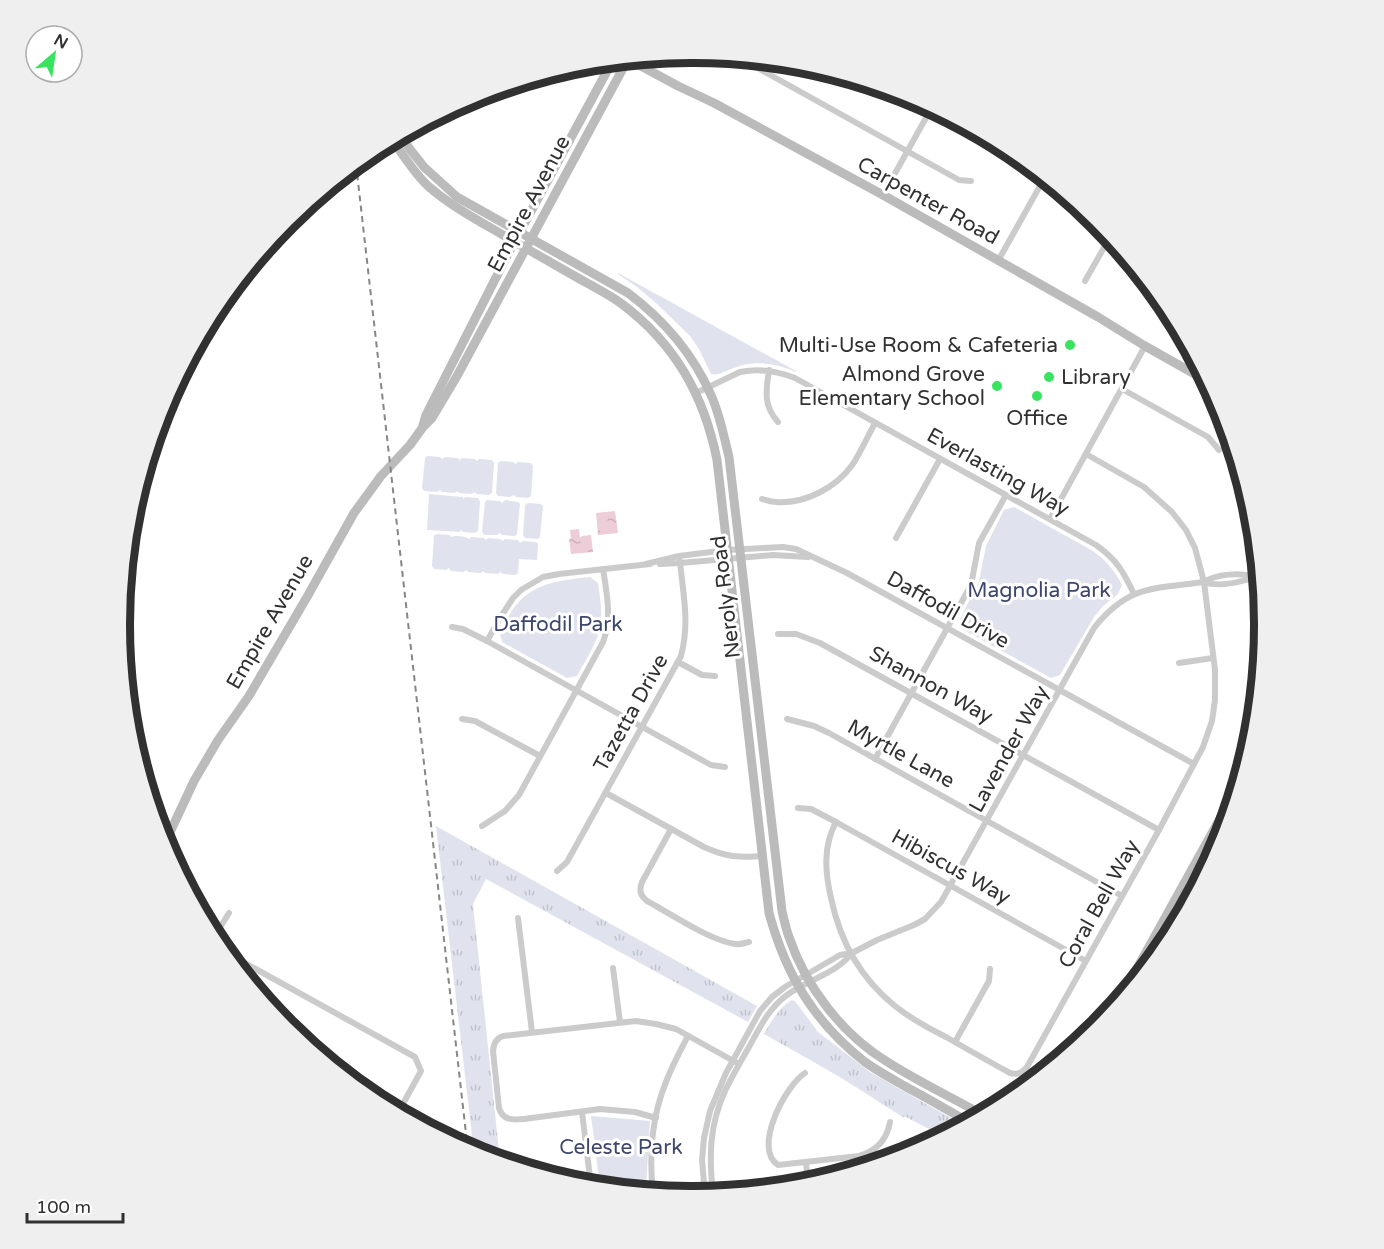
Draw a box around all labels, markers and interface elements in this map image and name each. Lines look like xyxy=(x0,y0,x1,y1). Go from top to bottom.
north arrow xyxy=(24,24,84,84)
text: N xyxy=(50,30,71,54)
street label: Empire Avenue xyxy=(482,131,576,277)
street label: Carpenter Road xyxy=(853,152,1003,250)
place label: Multi-Use Room & Cafeteria xyxy=(779,333,1058,358)
marker: Multi-Use Room & Cafeteria xyxy=(1063,338,1077,352)
place label: Almond Grove Elementary School xyxy=(798,362,985,411)
place label: Library xyxy=(1061,365,1131,390)
marker: Library xyxy=(1042,370,1056,384)
marker: Almond Grove Elementary School xyxy=(990,379,1004,393)
marker: Office xyxy=(1030,389,1044,403)
place label: Office xyxy=(1006,406,1068,431)
street label: Everlasting Way xyxy=(922,423,1074,521)
street label: Neroly Road xyxy=(706,534,746,660)
street label: Empire Avenue xyxy=(221,550,319,694)
street label: Daffodil Drive xyxy=(882,566,1014,654)
park label: Magnolia Park xyxy=(967,578,1111,603)
park label: Daffodil Park xyxy=(493,612,623,637)
street label: Shannon Way xyxy=(865,641,997,729)
street label: Tazetta Drive xyxy=(588,650,674,776)
street label: Lavender Way xyxy=(964,681,1054,817)
street label: Myrtle Lane xyxy=(843,714,959,794)
street label: Hibiscus Way xyxy=(887,824,1015,910)
street label: Coral Bell Way xyxy=(1053,835,1145,973)
park label: Celeste Park xyxy=(559,1135,683,1160)
scale bar xyxy=(27,1186,123,1224)
text: 100 m xyxy=(36,1196,91,1218)

